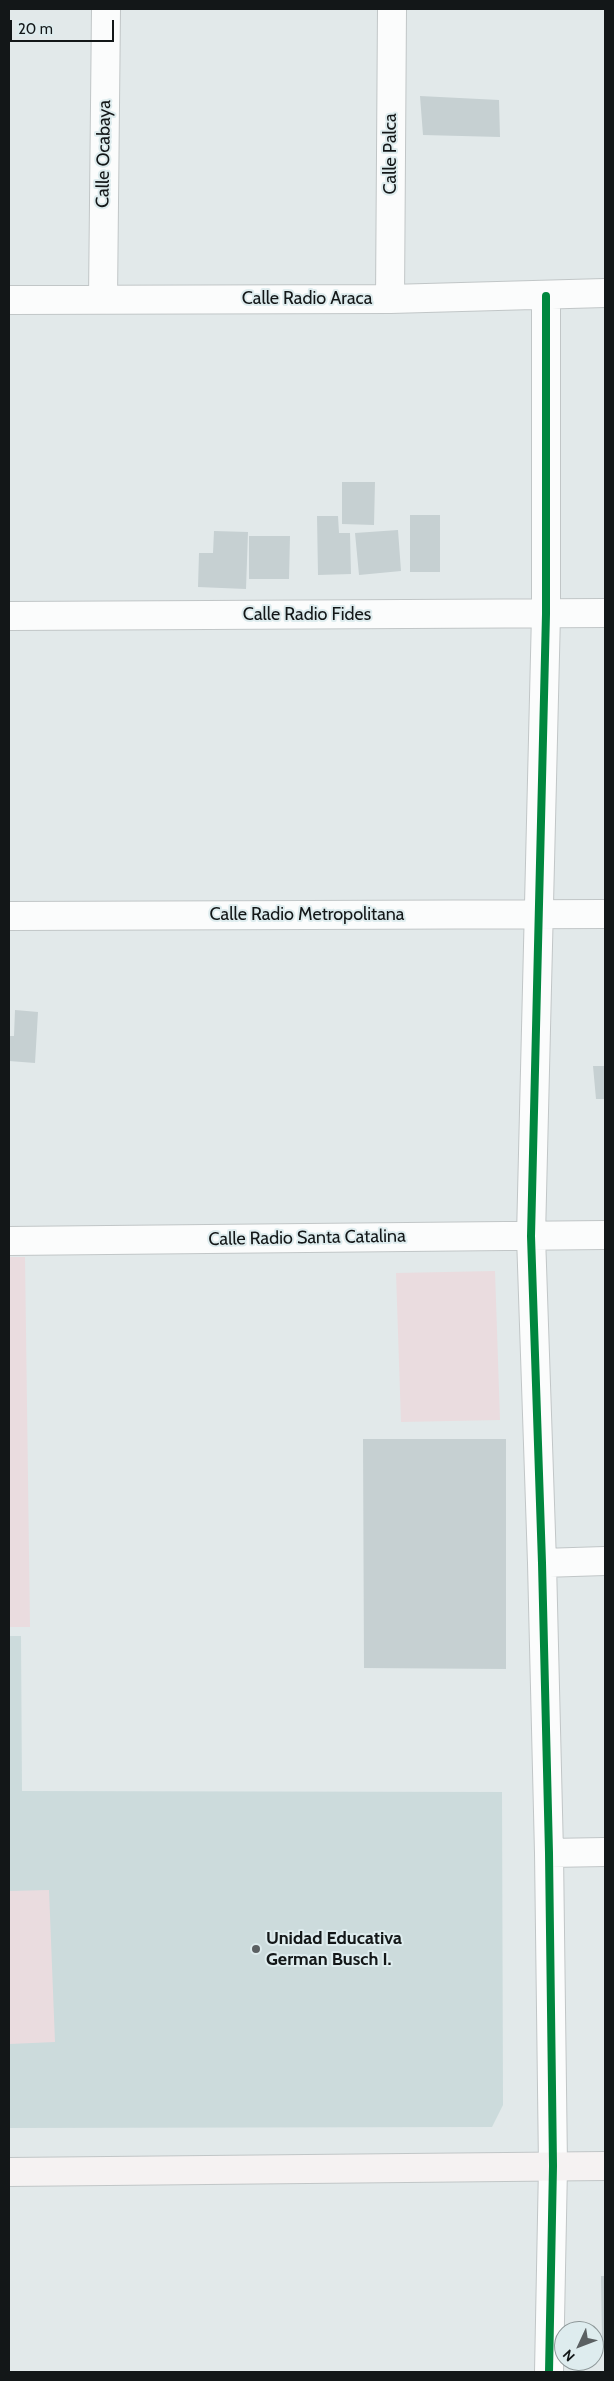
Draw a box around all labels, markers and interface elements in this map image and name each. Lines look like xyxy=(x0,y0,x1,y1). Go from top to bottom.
scale bar xyxy=(12,10,116,42)
text: 20 m xyxy=(18,20,53,38)
street label: Calle Ocabaya xyxy=(92,100,116,208)
street label: Calle Palca xyxy=(380,113,402,195)
street label: Calle Radio Araca xyxy=(242,288,372,310)
street label: Calle Radio Fides xyxy=(243,604,371,626)
street label: Calle Radio Metropolitana xyxy=(210,904,404,926)
street label: Calle Radio Santa Catalina xyxy=(208,1225,406,1251)
place label: Unidad Educativa German Busch I. xyxy=(266,1928,402,1970)
marker: Unidad Educativa German Busch I. xyxy=(250,1943,262,1955)
north arrow xyxy=(554,2321,604,2371)
text: N xyxy=(559,2346,579,2365)

